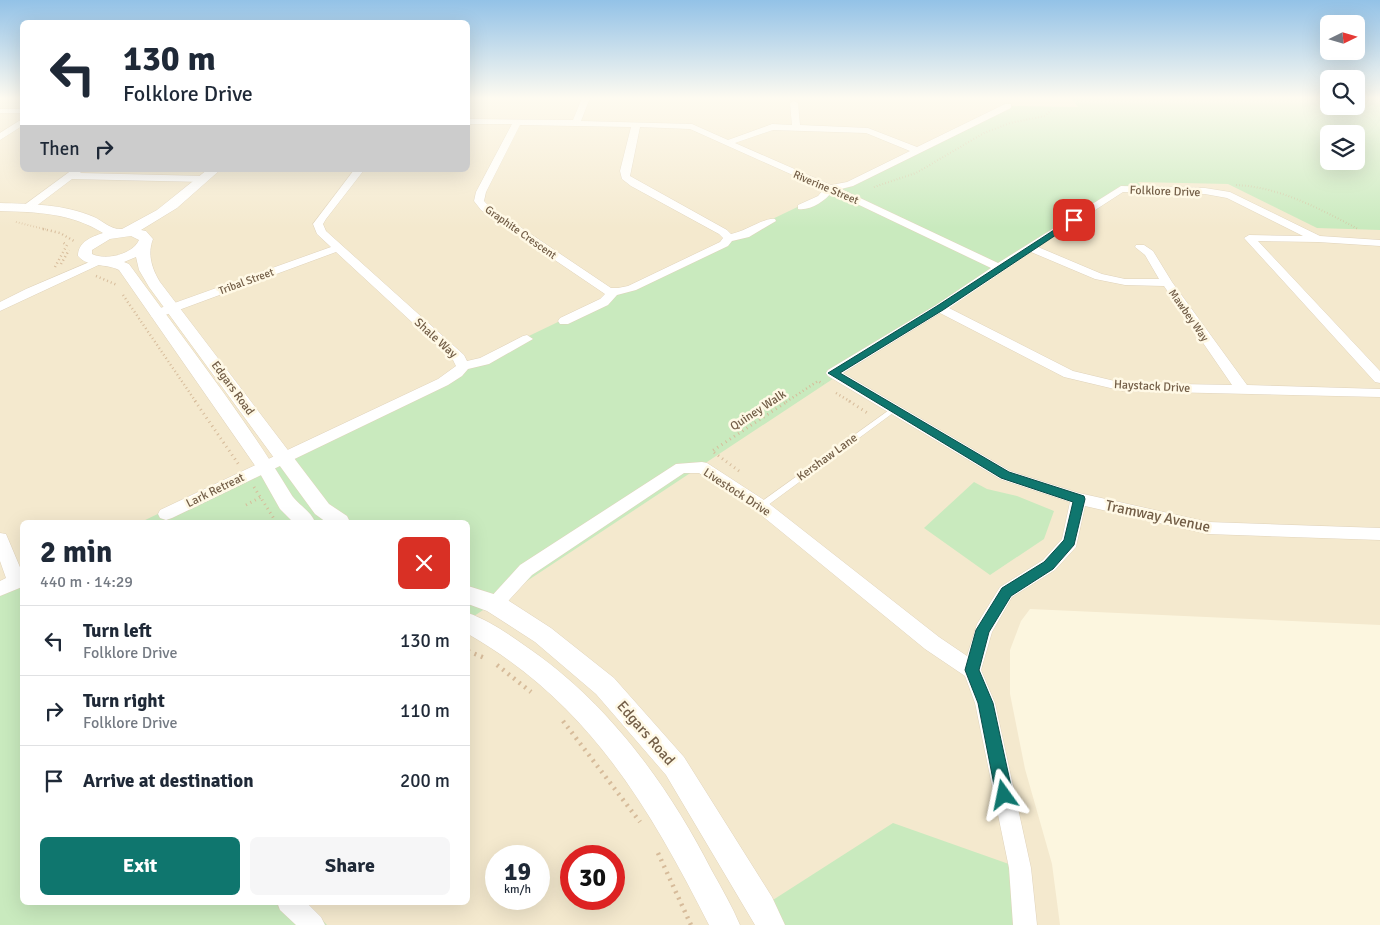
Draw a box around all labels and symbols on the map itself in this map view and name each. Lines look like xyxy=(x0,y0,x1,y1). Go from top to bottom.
north arrow xyxy=(1320,15,1365,60)
street label: Riverine Street xyxy=(791,168,861,207)
street label: Folklore Drive xyxy=(1129,183,1201,200)
pin xyxy=(1053,199,1095,241)
street label: Graphite Crescent xyxy=(482,203,559,262)
street label: Tribal Street xyxy=(217,265,276,297)
street label: Mawbey Way xyxy=(1166,287,1212,345)
street label: Shale Way xyxy=(411,315,461,362)
street label: Edgars Road xyxy=(208,358,257,418)
street label: Haystack Drive xyxy=(1113,377,1190,396)
street label: Quiney Walk xyxy=(728,387,789,434)
street label: Kershaw Lane xyxy=(794,430,861,484)
street label: Livestock Drive xyxy=(700,465,773,520)
street label: Lark Retreat xyxy=(184,470,247,511)
street label: Tramway Avenue xyxy=(1104,496,1212,536)
street label: Edgars Road xyxy=(613,697,679,769)
position arrow xyxy=(977,768,1029,820)
speed limit sign: 30 xyxy=(560,845,625,910)

